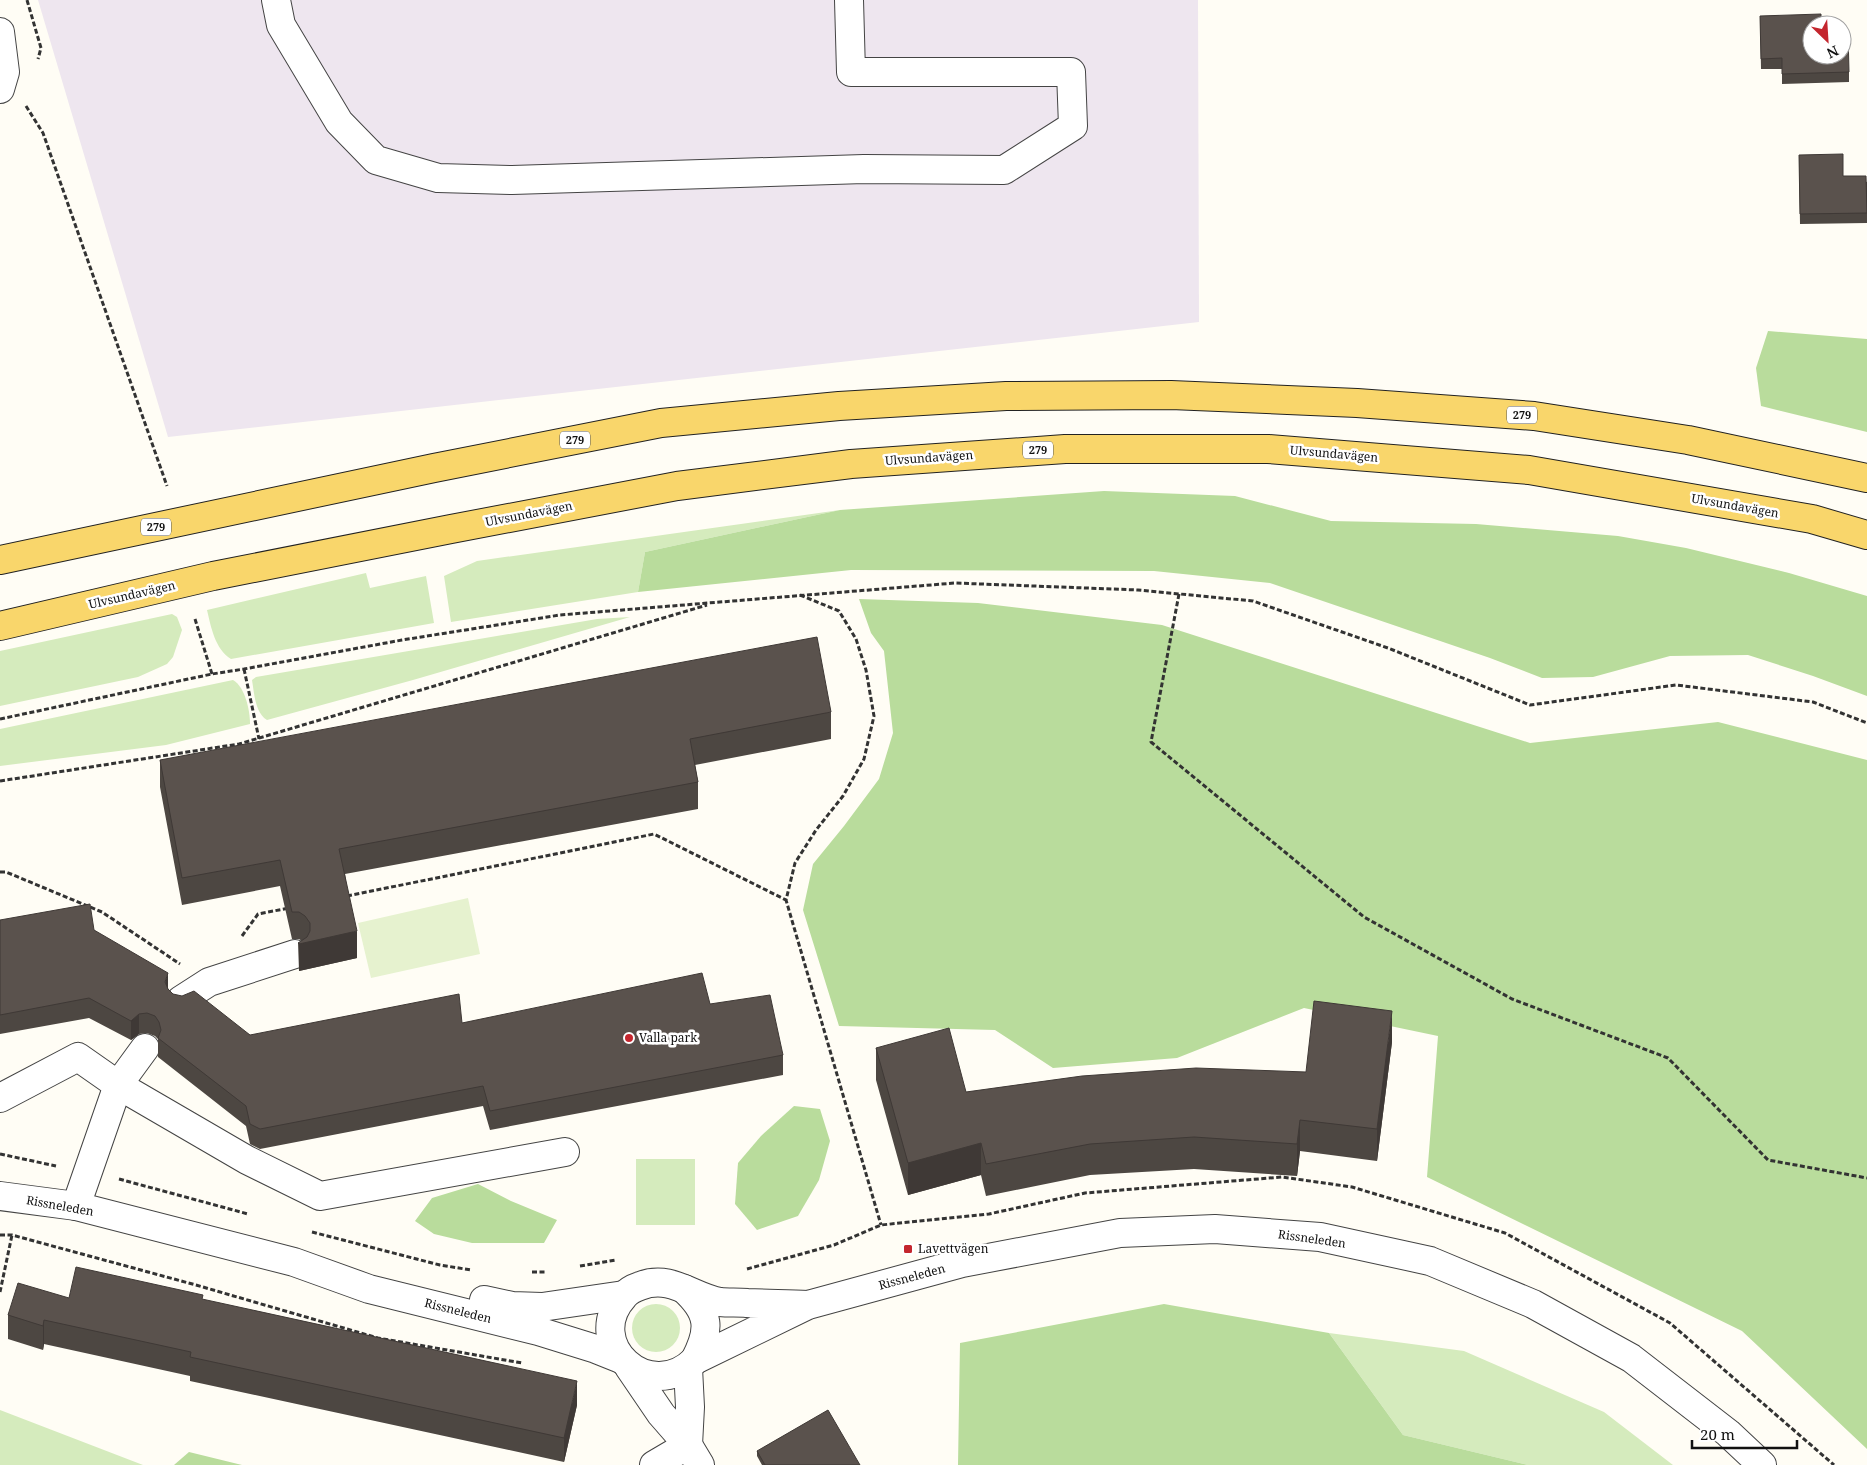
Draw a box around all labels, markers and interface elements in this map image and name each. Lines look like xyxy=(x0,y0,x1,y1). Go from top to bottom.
north arrow xyxy=(1802,15,1852,65)
text: N xyxy=(1824,41,1842,63)
road number: 279 xyxy=(1507,406,1537,424)
road number: 279 xyxy=(560,432,590,448)
street label: Ulvsundavägen xyxy=(1289,441,1379,466)
road number: 279 xyxy=(1023,442,1053,458)
street label: Ulvsundavägen xyxy=(884,446,974,469)
street label: Ulvsundavägen xyxy=(1690,489,1780,522)
street label: Ulvsundavägen xyxy=(484,497,574,530)
road number: 279 xyxy=(141,518,171,536)
street label: Ulvsundavägen xyxy=(87,576,177,613)
place label: Valla park xyxy=(639,1029,698,1046)
marker: Valla park xyxy=(623,1032,635,1044)
street label: Rissneleden xyxy=(25,1191,95,1220)
street label: Rissneleden xyxy=(1277,1225,1347,1252)
place label: Lavettvägen xyxy=(918,1240,989,1257)
marker: Lavettvägen xyxy=(902,1243,914,1255)
street label: Rissneleden xyxy=(877,1259,947,1294)
street label: Rissneleden xyxy=(423,1294,494,1327)
scale bar xyxy=(1692,1418,1797,1450)
text: 20 m xyxy=(1700,1424,1735,1444)

